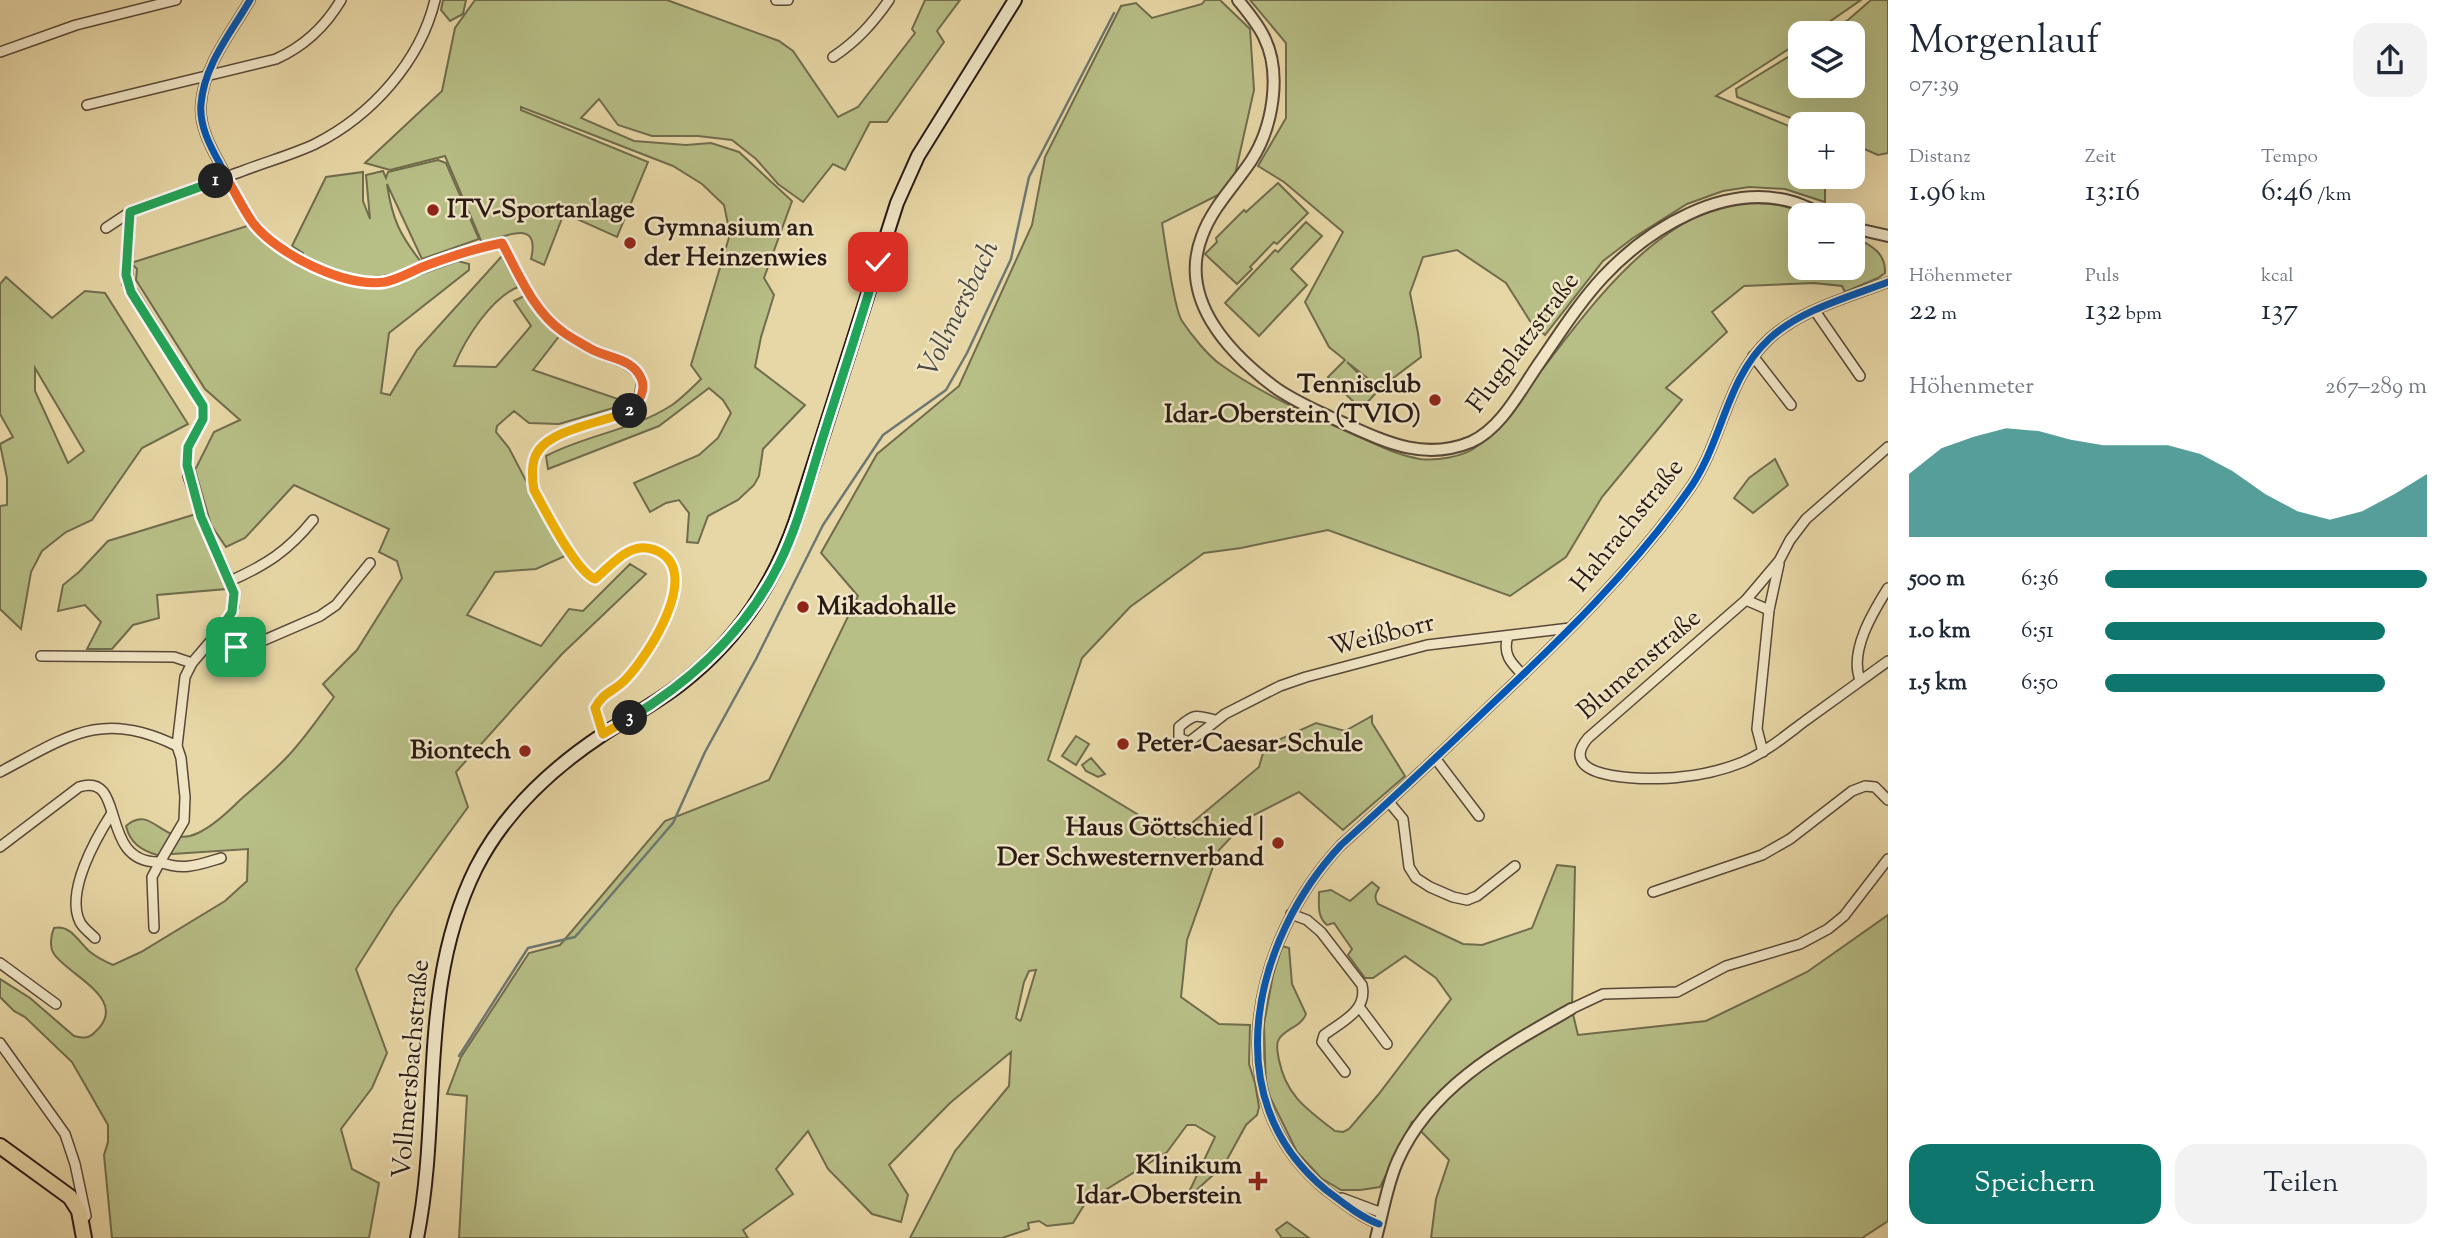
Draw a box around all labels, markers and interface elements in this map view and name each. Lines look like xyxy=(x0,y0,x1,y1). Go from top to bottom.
text: Morgenlauf xyxy=(1909,16,2100,70)
map controls xyxy=(1788,21,1865,280)
button: layers xyxy=(1788,21,1865,98)
button: share xyxy=(2353,23,2427,97)
text: 07:39 xyxy=(1909,69,1959,102)
button: + xyxy=(1788,112,1865,189)
text: Distanz xyxy=(1909,144,1971,171)
text: Zeit xyxy=(2085,144,2116,171)
text: Tempo xyxy=(2261,144,2318,171)
pin: 1 xyxy=(198,164,234,198)
text: 1 xyxy=(212,167,219,194)
text: 1.96 xyxy=(1909,171,1956,214)
text: 13:16 xyxy=(2085,171,2140,214)
text: 6:46 xyxy=(2261,171,2313,214)
text: km xyxy=(1956,182,1986,209)
text: /km xyxy=(2313,182,2352,209)
place label: ITV-Sportanlage xyxy=(447,192,635,229)
marker: ITV-Sportanlage xyxy=(425,202,441,218)
button: − xyxy=(1788,203,1865,280)
place label: Gymnasium an der Heinzenwies xyxy=(644,210,827,277)
pin xyxy=(848,232,908,292)
water label: Vollmersbach xyxy=(910,234,1010,384)
marker: Gymnasium an der Heinzenwies xyxy=(622,235,638,251)
icon: check xyxy=(859,243,897,281)
text: Höhenmeter xyxy=(1909,263,2012,290)
text: Puls xyxy=(2085,263,2119,290)
text: kcal xyxy=(2261,263,2294,290)
street label: Flugplatzstraße xyxy=(1459,265,1589,421)
text: 22 xyxy=(1909,290,1937,333)
text: 132 xyxy=(2085,290,2121,333)
text: 137 xyxy=(2261,290,2298,333)
text: m xyxy=(1937,301,1957,328)
text: bpm xyxy=(2121,301,2162,328)
place label: Tennisclub Idar-Oberstein (TVIO) xyxy=(1164,367,1421,434)
text: Höhenmeter xyxy=(1909,371,2034,404)
text: 267–289 m xyxy=(2325,371,2427,404)
marker: Tennisclub Idar-Oberstein (TVIO) xyxy=(1427,392,1443,408)
pin: 2 xyxy=(612,394,648,428)
text: 2 xyxy=(625,397,634,424)
street label: Hahrachstraße xyxy=(1562,451,1694,601)
text: 500 m xyxy=(1909,563,1965,596)
text: 6:36 xyxy=(2021,563,2059,596)
place label: Mikadohalle xyxy=(817,589,956,626)
marker: Mikadohalle xyxy=(795,599,811,615)
street label: Blumenstraße xyxy=(1570,601,1710,729)
street label: Weißborr xyxy=(1325,605,1439,667)
text: 1.0 km xyxy=(1909,615,1971,648)
text: 6:51 xyxy=(2021,615,2054,648)
pin xyxy=(206,617,266,677)
icon: arrive xyxy=(217,628,255,666)
text: 1.5 km xyxy=(1909,667,1967,700)
text: 6:50 xyxy=(2021,667,2058,700)
pin: 3 xyxy=(612,700,648,736)
text: 3 xyxy=(626,704,633,731)
place label: Peter-Caesar-Schule xyxy=(1137,726,1363,763)
place label: Biontech xyxy=(410,733,512,770)
marker: Peter-Caesar-Schule xyxy=(1115,736,1131,752)
marker: Biontech xyxy=(517,743,533,759)
place label: Haus Göttschied | Der Schwesternverband xyxy=(997,810,1264,877)
marker: Haus Göttschied | Der Schwesternverband xyxy=(1270,835,1286,851)
street label: Vollmersbachstraße xyxy=(384,958,440,1180)
button: Speichern xyxy=(1909,1144,2161,1224)
button: Teilen xyxy=(2175,1144,2427,1224)
place label: Klinikum Idar-Oberstein xyxy=(1076,1148,1243,1215)
marker: Klinikum Idar-Oberstein xyxy=(1248,1171,1268,1191)

